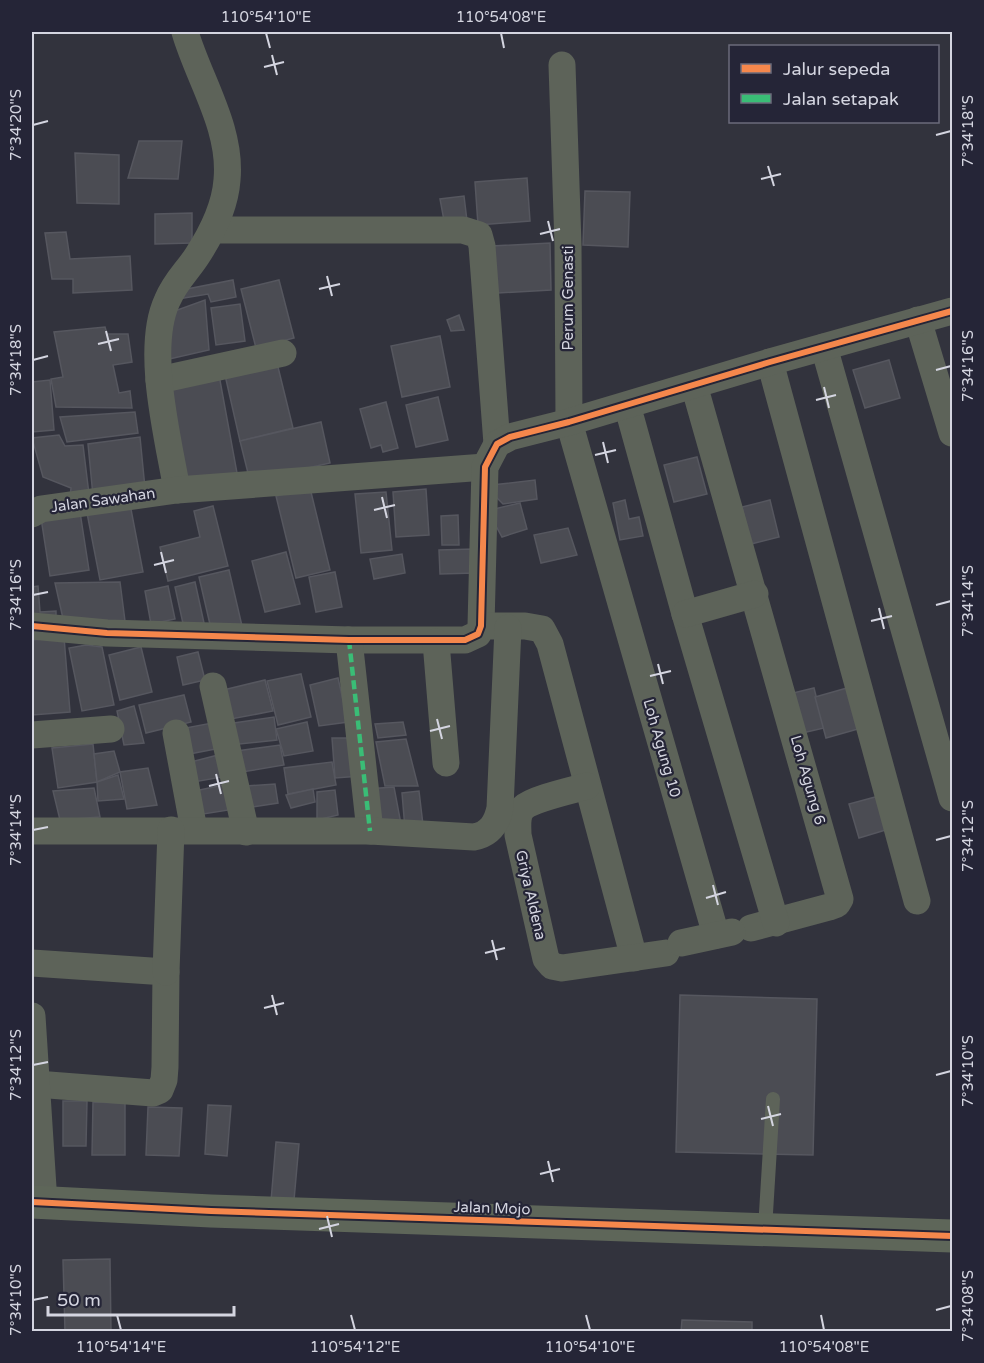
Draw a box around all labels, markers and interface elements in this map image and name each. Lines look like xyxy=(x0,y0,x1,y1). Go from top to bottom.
text: 110°54'10"E xyxy=(221,8,311,26)
text: 110°54'08"E xyxy=(456,8,546,26)
legend xyxy=(729,45,939,123)
text: Jalur sepeda xyxy=(783,58,890,80)
text: Jalan setapak xyxy=(783,88,899,110)
text: 7°34'20"S xyxy=(7,89,25,161)
text: 7°34'18"S xyxy=(959,95,977,167)
street label: Perum Genasti xyxy=(559,246,577,350)
text: 7°34'18"S xyxy=(7,324,25,396)
text: 7°34'16"S xyxy=(959,330,977,402)
street label: Jalan Sawahan xyxy=(50,484,156,516)
text: 7°34'16"S xyxy=(7,559,25,631)
text: 7°34'14"S xyxy=(959,565,977,637)
street label: Loh Agung 10 xyxy=(639,697,685,799)
street label: Loh Agung 6 xyxy=(787,733,829,827)
text: 7°34'14"S xyxy=(7,794,25,866)
text: 7°34'12"S xyxy=(959,800,977,872)
street label: Griya Aldena xyxy=(512,848,550,942)
text: 7°34'12"S xyxy=(7,1029,25,1101)
text: 7°34'10"S xyxy=(959,1035,977,1107)
street label: Jalan Mojo xyxy=(453,1198,531,1218)
text: 7°34'10"S xyxy=(7,1264,25,1336)
text: 7°34'08"S xyxy=(959,1270,977,1342)
scale bar xyxy=(48,1279,234,1317)
text: 50 m xyxy=(57,1289,101,1311)
text: 110°54'14"E xyxy=(76,1338,166,1356)
text: 110°54'12"E xyxy=(310,1338,400,1356)
text: 110°54'10"E xyxy=(545,1338,635,1356)
text: 110°54'08"E xyxy=(779,1338,869,1356)

